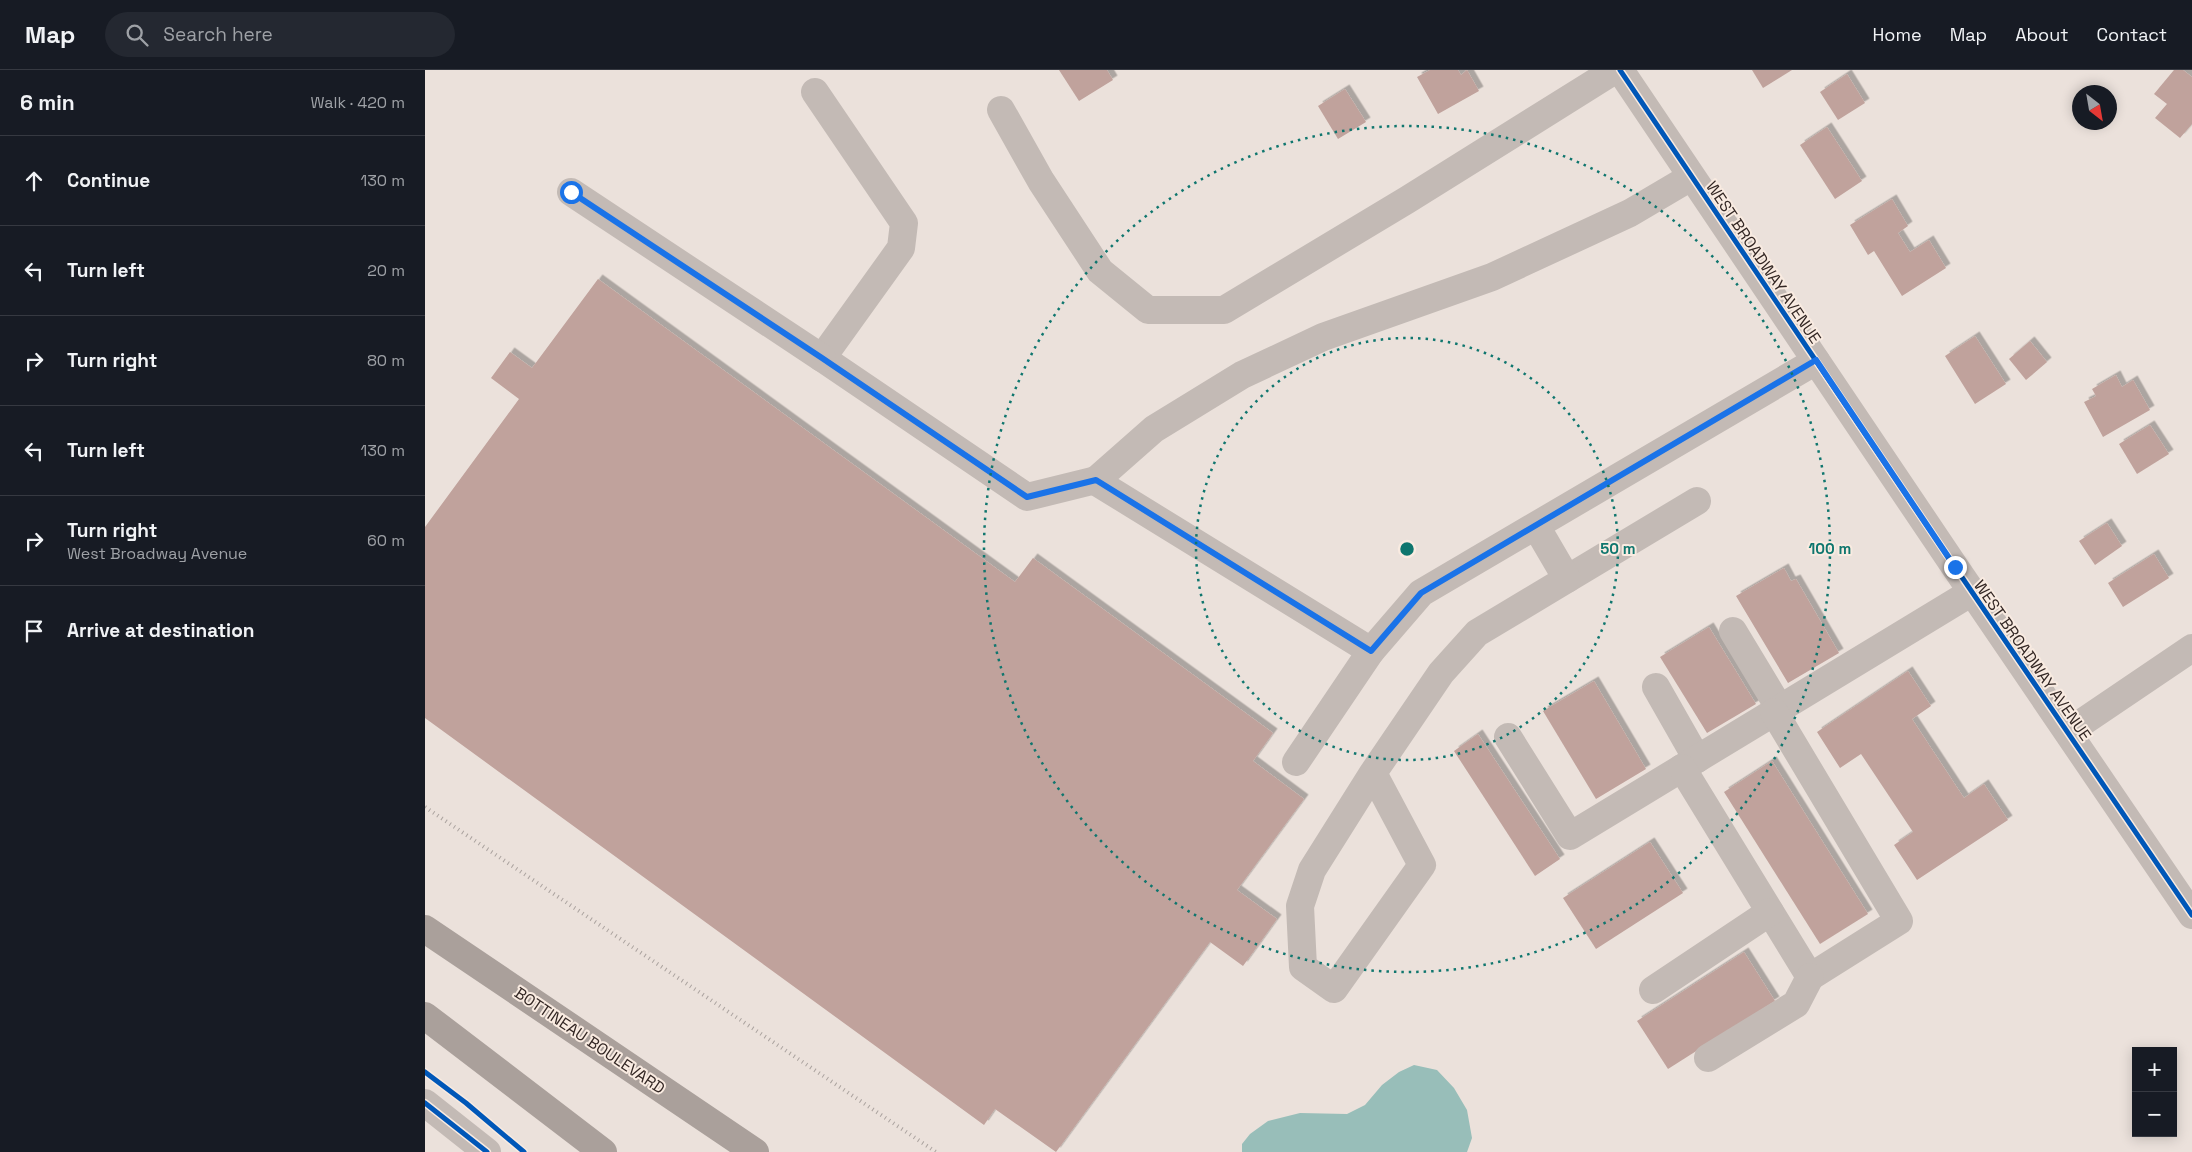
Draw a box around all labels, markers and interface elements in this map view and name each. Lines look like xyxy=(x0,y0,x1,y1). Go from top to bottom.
search box xyxy=(105,12,455,57)
text: Map xyxy=(25,19,75,50)
icon: search xyxy=(123,21,151,49)
text: Search here xyxy=(163,22,273,47)
text: Home xyxy=(1873,23,1922,46)
text: Map xyxy=(1950,23,1987,46)
text: About xyxy=(2015,23,2069,46)
text: Contact xyxy=(2097,23,2167,46)
north arrow xyxy=(2072,85,2117,130)
text: 6 min xyxy=(20,89,75,116)
text: Walk · 420 m xyxy=(310,92,405,113)
icon: ahead xyxy=(20,167,48,195)
text: Continue xyxy=(67,168,150,193)
text: 130 m xyxy=(361,170,405,191)
street label: WEST BROADWAY AVENUE xyxy=(1701,177,1826,348)
route start xyxy=(560,181,583,204)
icon: left xyxy=(20,257,48,285)
text: Turn left xyxy=(67,258,145,283)
text: 20 m xyxy=(367,260,405,281)
icon: right xyxy=(20,347,48,375)
text: Turn right xyxy=(67,348,157,373)
text: 80 m xyxy=(367,350,405,371)
icon: left xyxy=(20,437,48,465)
text: Turn left xyxy=(67,438,145,463)
text: 130 m xyxy=(361,440,405,461)
text: Turn right xyxy=(67,518,157,543)
icon: right xyxy=(20,527,48,555)
text: 60 m xyxy=(367,530,405,551)
text: 50 m xyxy=(1600,539,1636,558)
text: 100 m xyxy=(1809,539,1851,558)
centre of rings xyxy=(1398,540,1416,558)
text: West Broadway Avenue xyxy=(67,543,247,564)
route end xyxy=(1944,556,1967,579)
street label: WEST BROADWAY AVENUE xyxy=(1969,576,2096,745)
icon: arrive xyxy=(20,617,48,645)
text: Arrive at destination xyxy=(67,618,255,643)
street label: BOTTINEAU BOULEVARD xyxy=(510,982,669,1099)
map controls xyxy=(2132,1047,2177,1137)
button: + xyxy=(2132,1047,2177,1092)
button: − xyxy=(2132,1092,2177,1137)

